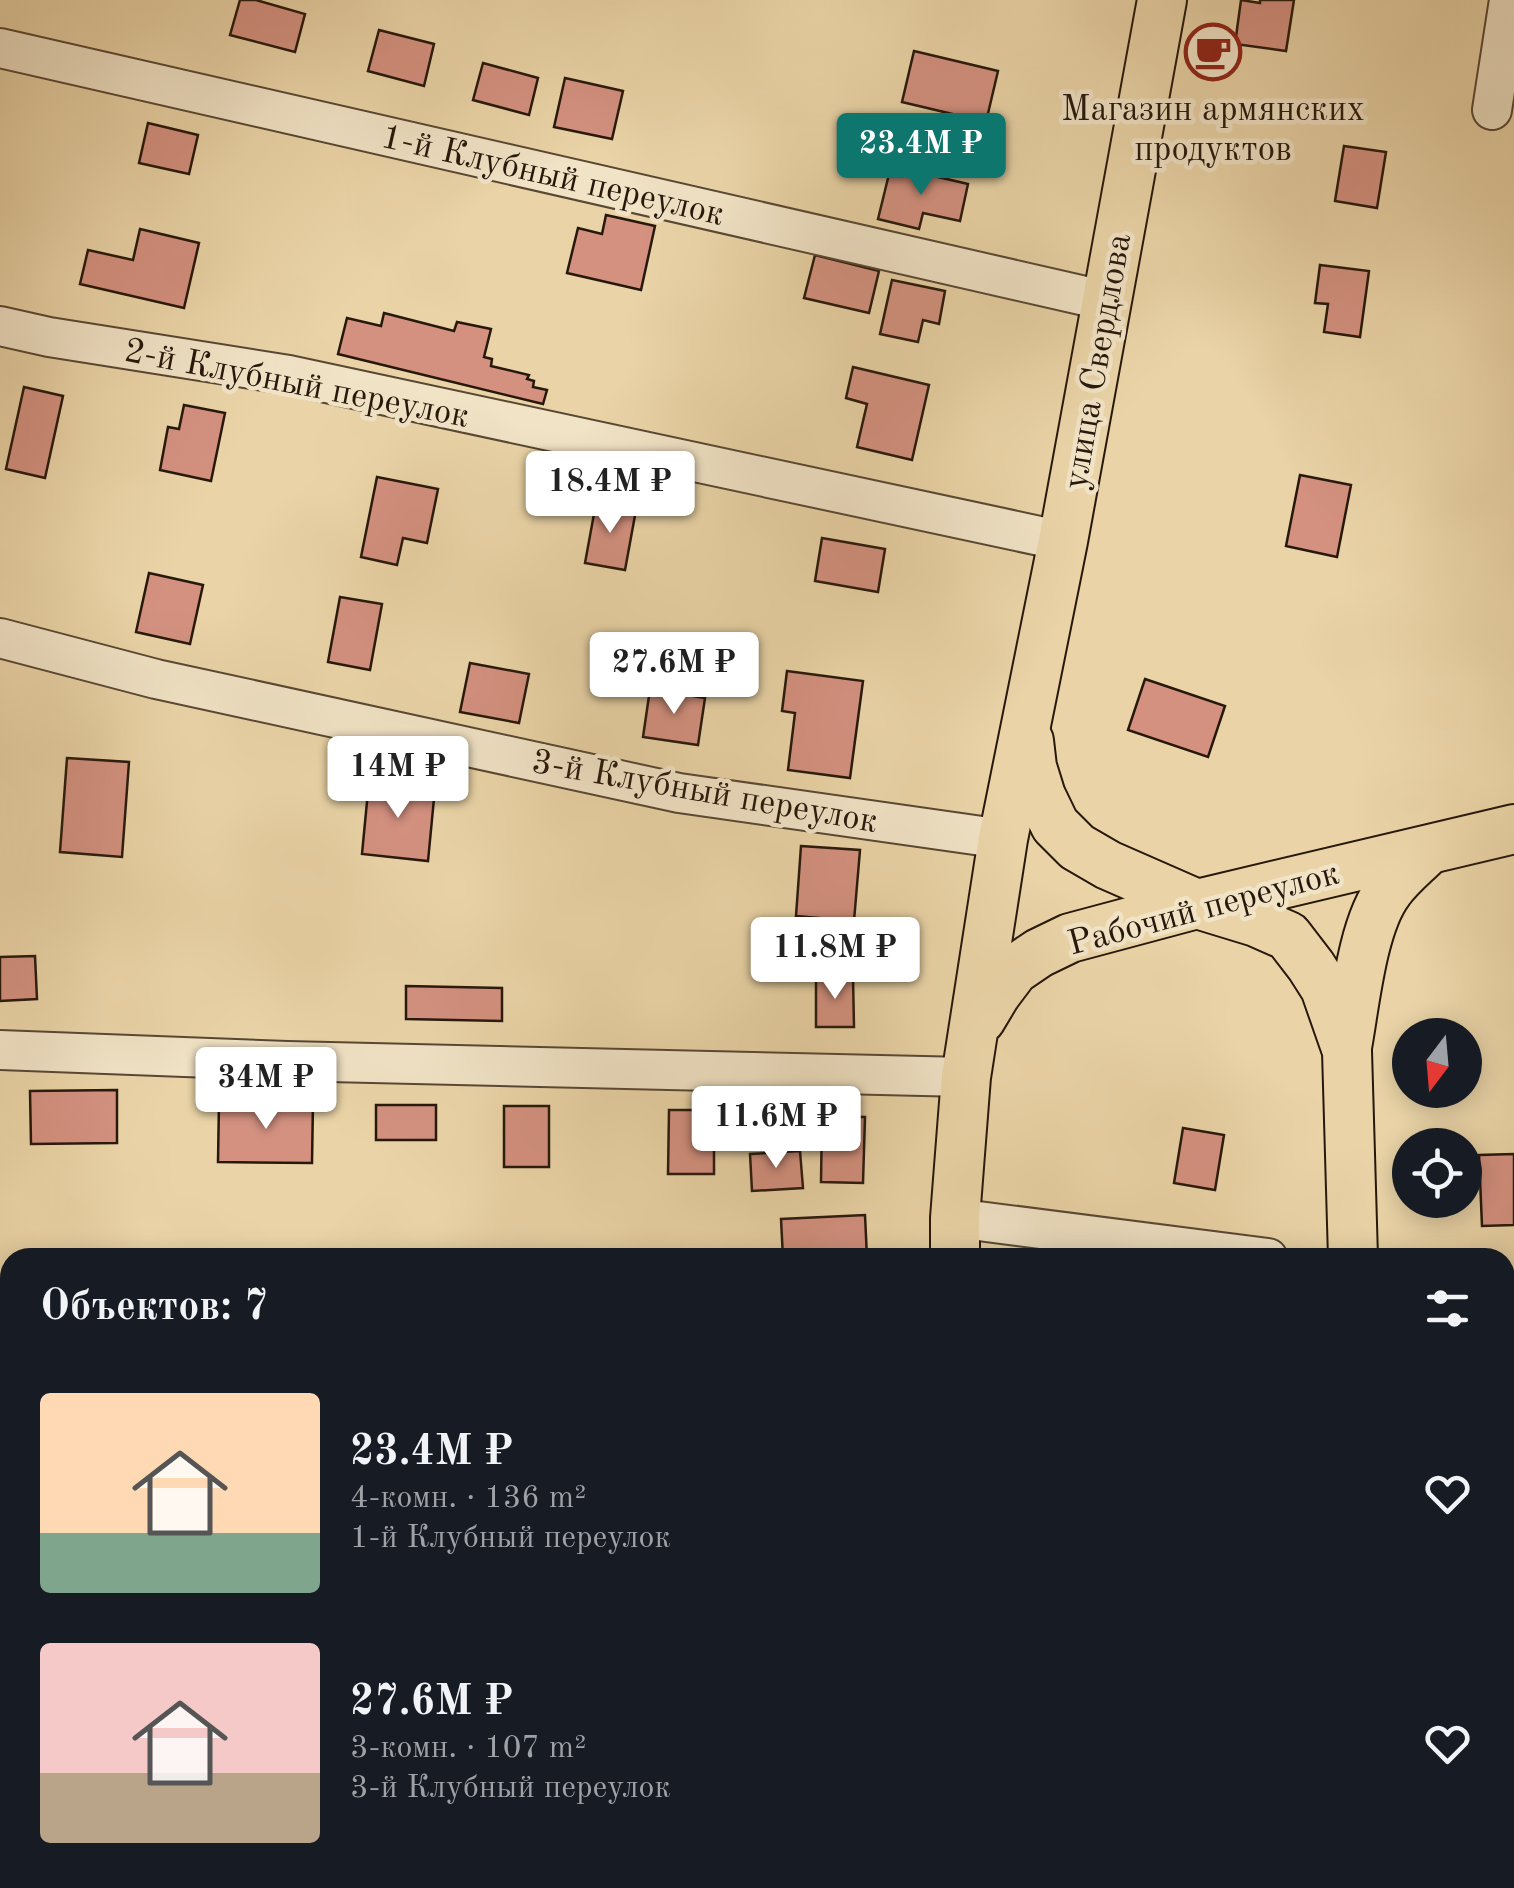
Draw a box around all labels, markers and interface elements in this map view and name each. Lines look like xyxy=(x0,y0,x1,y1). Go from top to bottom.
cafe icon: Магазин армянских продуктов xyxy=(1183,22,1243,82)
place label: Магазин армянских продуктов xyxy=(1061,93,1365,168)
pin: 23.4M ₽ xyxy=(829,113,1013,198)
street label: 1-й Клубный переулок xyxy=(378,120,727,233)
text: 23.4M ₽ xyxy=(859,129,983,161)
street label: улица Свердлова xyxy=(1059,231,1138,492)
street label: 2-й Клубный переулок xyxy=(121,334,472,435)
pin: 18.4M ₽ xyxy=(518,451,702,536)
text: 18.4M ₽ xyxy=(548,467,672,499)
pin: 27.6M ₽ xyxy=(582,632,766,717)
text: 27.6M ₽ xyxy=(612,648,736,680)
pin: 14M ₽ xyxy=(328,736,468,821)
street label: 3-й Клубный переулок xyxy=(529,745,880,840)
text: 14M ₽ xyxy=(349,752,447,784)
street label: Рабочий переулок xyxy=(1064,856,1343,962)
pin: 11.8M ₽ xyxy=(743,917,927,1002)
text: 11.8M ₽ xyxy=(773,933,897,965)
north arrow xyxy=(1392,1018,1482,1108)
map controls xyxy=(1392,1018,1482,1218)
pin: 34M ₽ xyxy=(196,1047,336,1132)
text: 34M ₽ xyxy=(217,1063,315,1095)
pin: 11.6M ₽ xyxy=(684,1086,868,1171)
text: 11.6M ₽ xyxy=(714,1102,838,1134)
button: locate xyxy=(1392,1128,1482,1218)
icon: filters xyxy=(1420,1281,1475,1336)
text: Объектов: 7 xyxy=(40,1287,268,1329)
text: 23.4M ₽ xyxy=(350,1432,513,1474)
icon: home xyxy=(120,1433,240,1553)
icon: heart xyxy=(1420,1466,1475,1521)
text: 4-комн. · 136 m² xyxy=(350,1483,586,1515)
text: 1-й Клубный переулок xyxy=(350,1523,670,1555)
text: 27.6M ₽ xyxy=(350,1682,513,1724)
icon: home xyxy=(120,1683,240,1803)
icon: heart xyxy=(1420,1716,1475,1771)
text: 3-комн. · 107 m² xyxy=(350,1733,586,1765)
text: 3-й Клубный переулок xyxy=(350,1773,670,1805)

